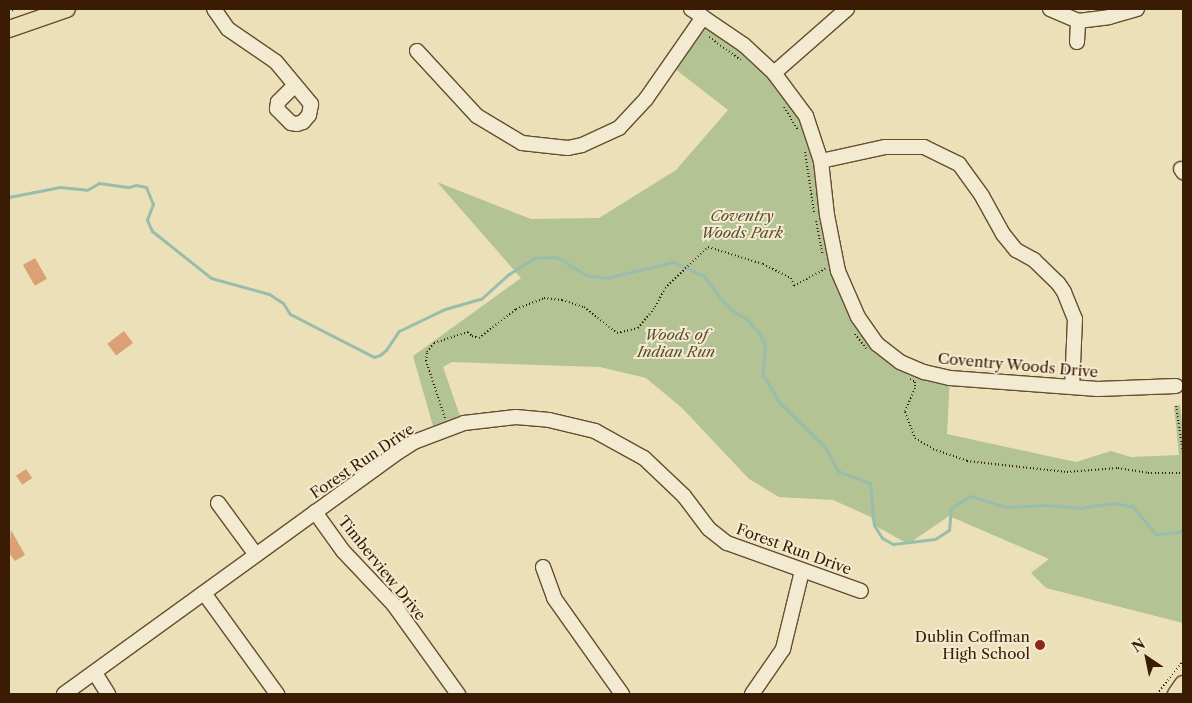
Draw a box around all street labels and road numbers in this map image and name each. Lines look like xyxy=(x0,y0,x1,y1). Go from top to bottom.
street label: Coventry Woods Drive xyxy=(937,349,1099,381)
street label: Forest Run Drive xyxy=(307,420,417,502)
street label: Timberview Drive xyxy=(334,512,430,624)
street label: Forest Run Drive xyxy=(734,520,854,578)

